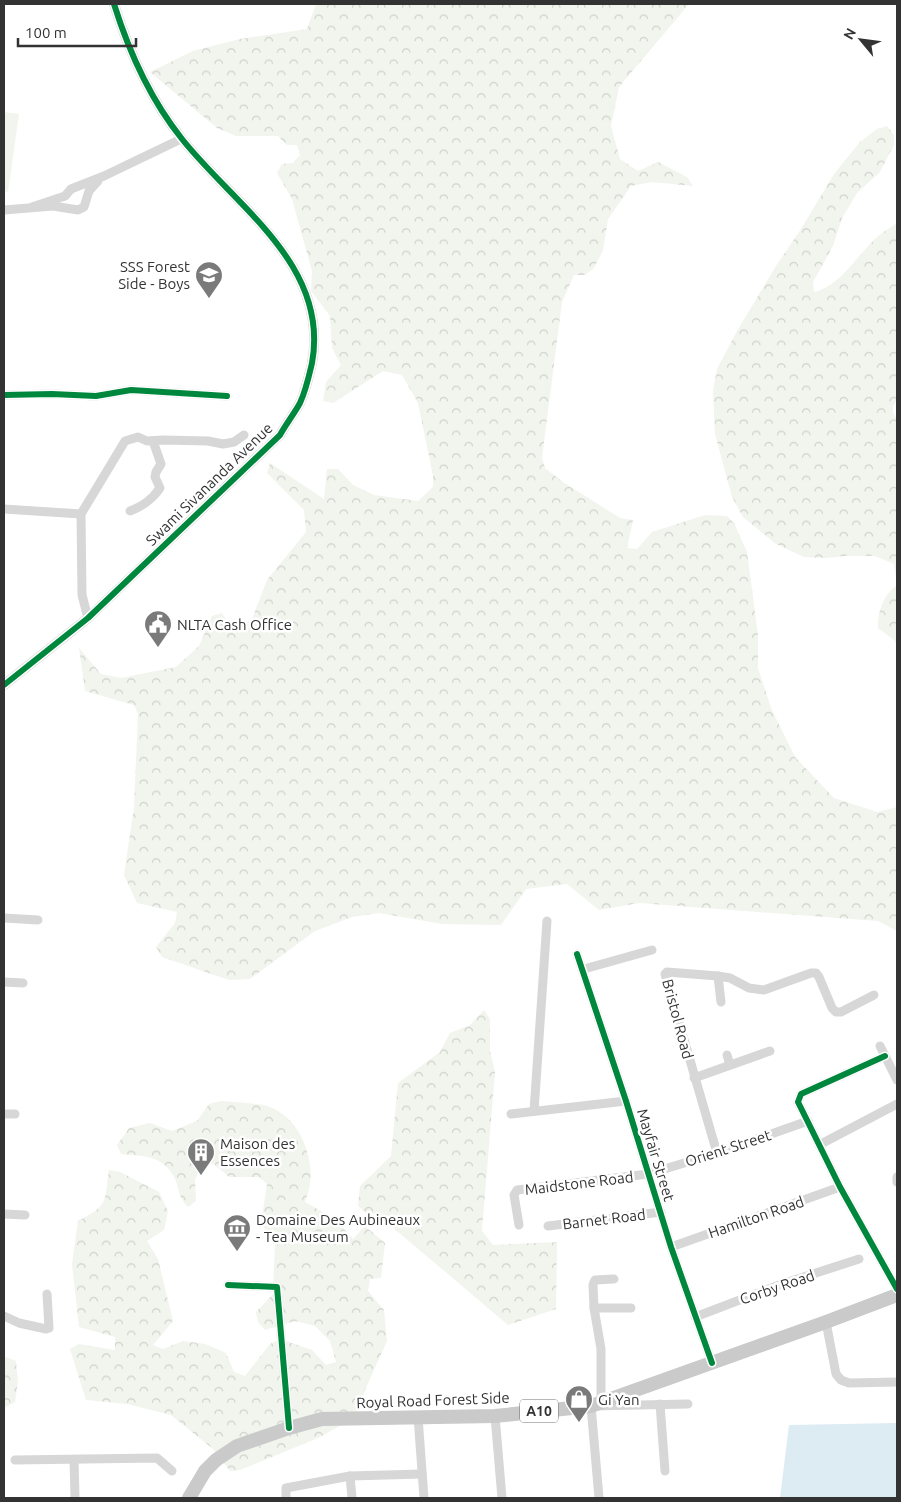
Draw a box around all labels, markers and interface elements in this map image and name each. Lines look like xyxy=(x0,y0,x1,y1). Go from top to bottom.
scale bar xyxy=(18,15,135,47)
north arrow xyxy=(836,15,886,65)
text: 100 m xyxy=(25,24,67,41)
text: N xyxy=(840,25,859,42)
place label: SSS Forest Side - Boys xyxy=(118,258,190,292)
school or university icon: SSS Forest Side - Boys xyxy=(194,260,224,299)
street label: Swami Sivananda Avenue xyxy=(142,419,276,549)
public building icon: NLTA Cash Office xyxy=(143,609,173,648)
place label: NLTA Cash Office xyxy=(177,616,292,633)
street label: Bristol Road xyxy=(659,977,697,1061)
street label: Mayfair Street xyxy=(634,1107,678,1203)
street label: Orient Street xyxy=(683,1126,773,1170)
place label: Maison des Essences xyxy=(220,1135,295,1169)
building icon: Maison des Essences xyxy=(186,1137,216,1176)
street label: Maidstone Road xyxy=(524,1168,634,1198)
street label: Hamilton Road xyxy=(706,1193,806,1241)
street label: Barnet Road xyxy=(561,1205,647,1233)
place label: Domaine Des Aubineaux - Tea Museum xyxy=(256,1211,421,1245)
museum icon: Domaine Des Aubineaux - Tea Museum xyxy=(222,1213,252,1252)
street label: Corby Road xyxy=(738,1266,816,1308)
shop icon: Gi Yan xyxy=(564,1384,594,1423)
street label: Royal Road Forest Side xyxy=(356,1389,510,1411)
place label: Gi Yan xyxy=(598,1391,639,1408)
road number: A10 xyxy=(520,1400,558,1422)

